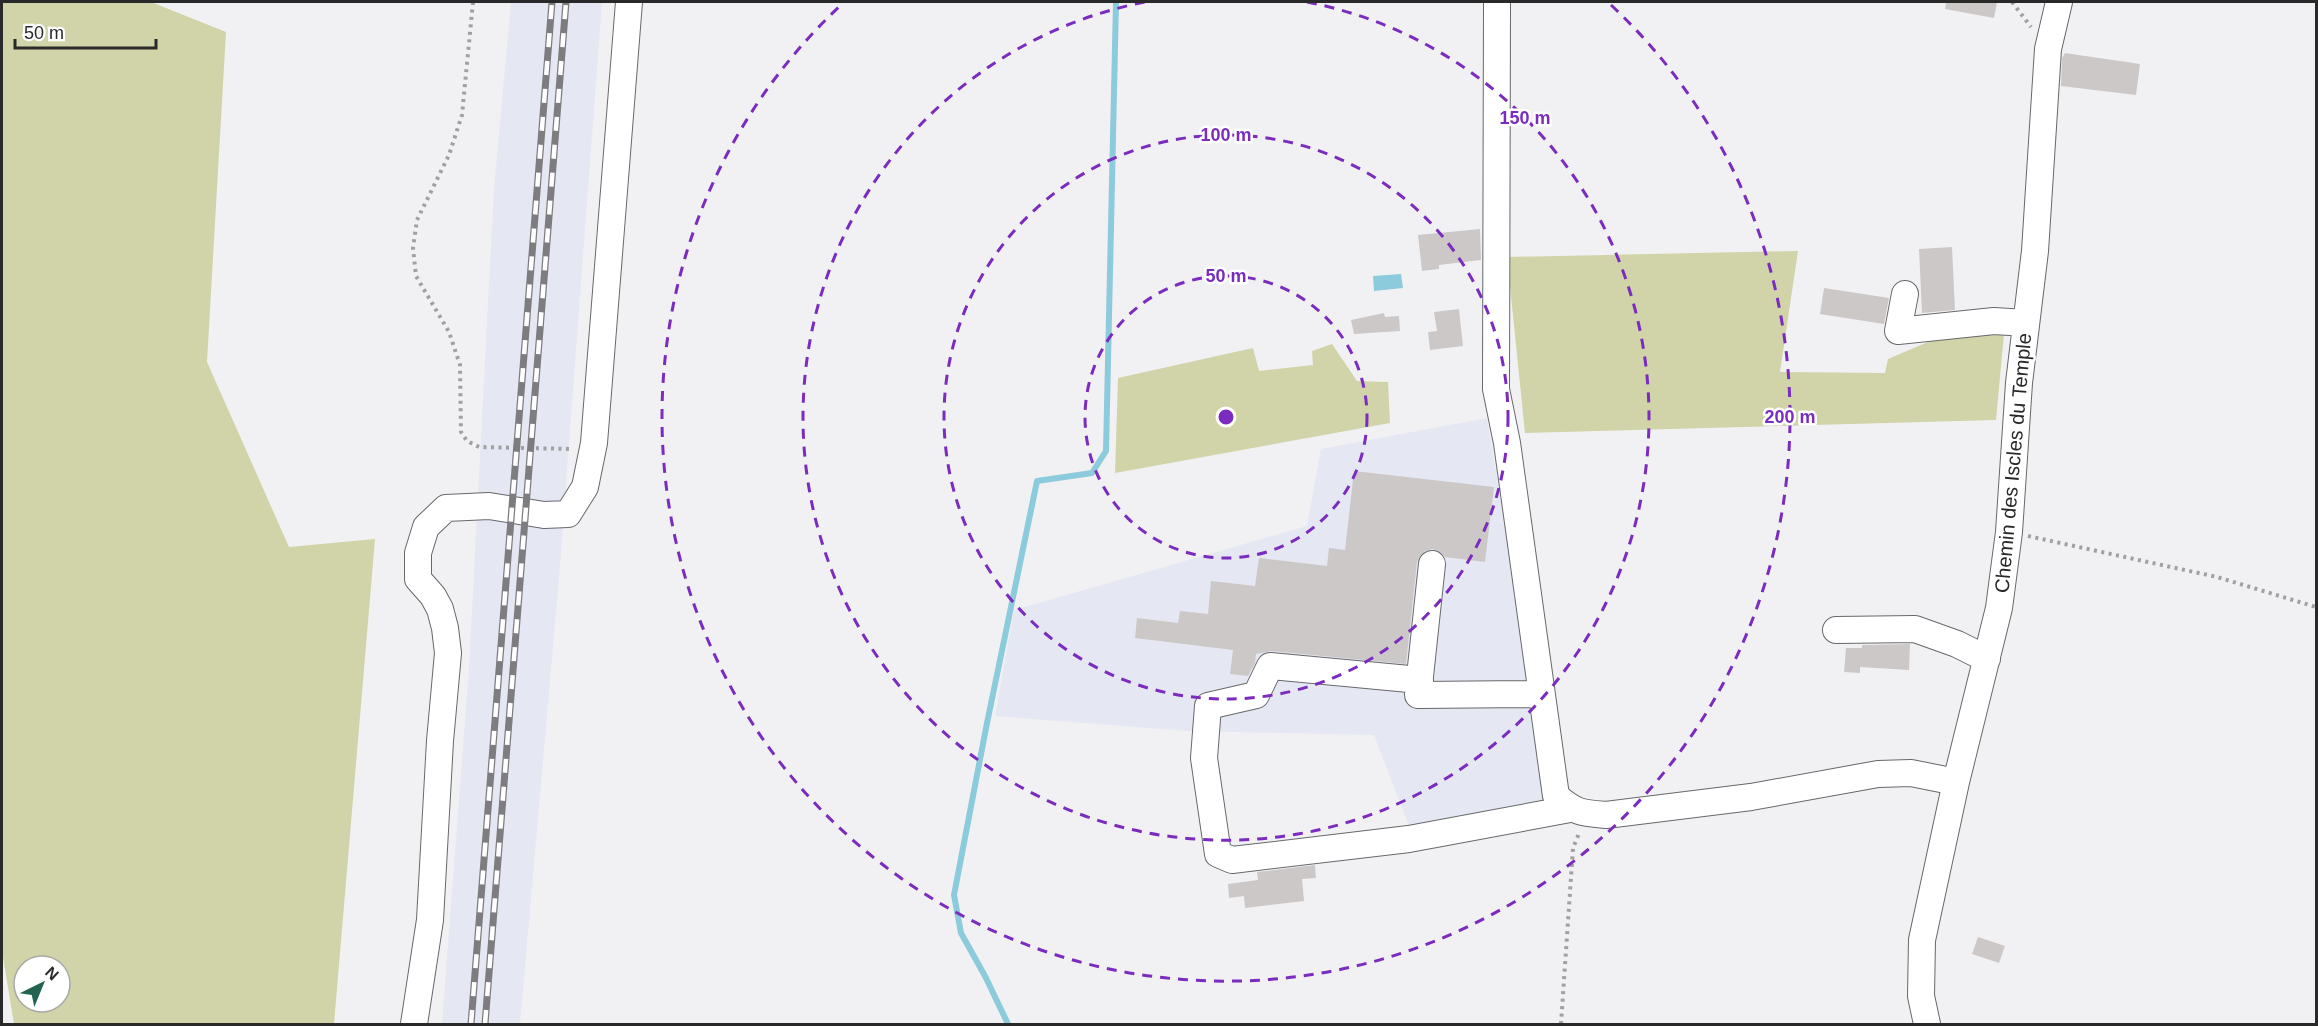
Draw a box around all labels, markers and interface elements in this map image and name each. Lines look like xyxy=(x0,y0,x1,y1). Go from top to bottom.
scale bar xyxy=(15,12,156,50)
text: 50 m xyxy=(24,23,64,43)
text: 150 m xyxy=(1499,108,1551,128)
text: 100 m xyxy=(1200,125,1252,145)
text: 50 m xyxy=(1205,266,1247,286)
street label: Chemin des Iscles du Temple xyxy=(1991,332,2035,594)
centre of rings xyxy=(1216,407,1236,427)
text: 200 m xyxy=(1764,407,1816,427)
north arrow xyxy=(12,954,72,1014)
text: N xyxy=(42,963,62,984)

